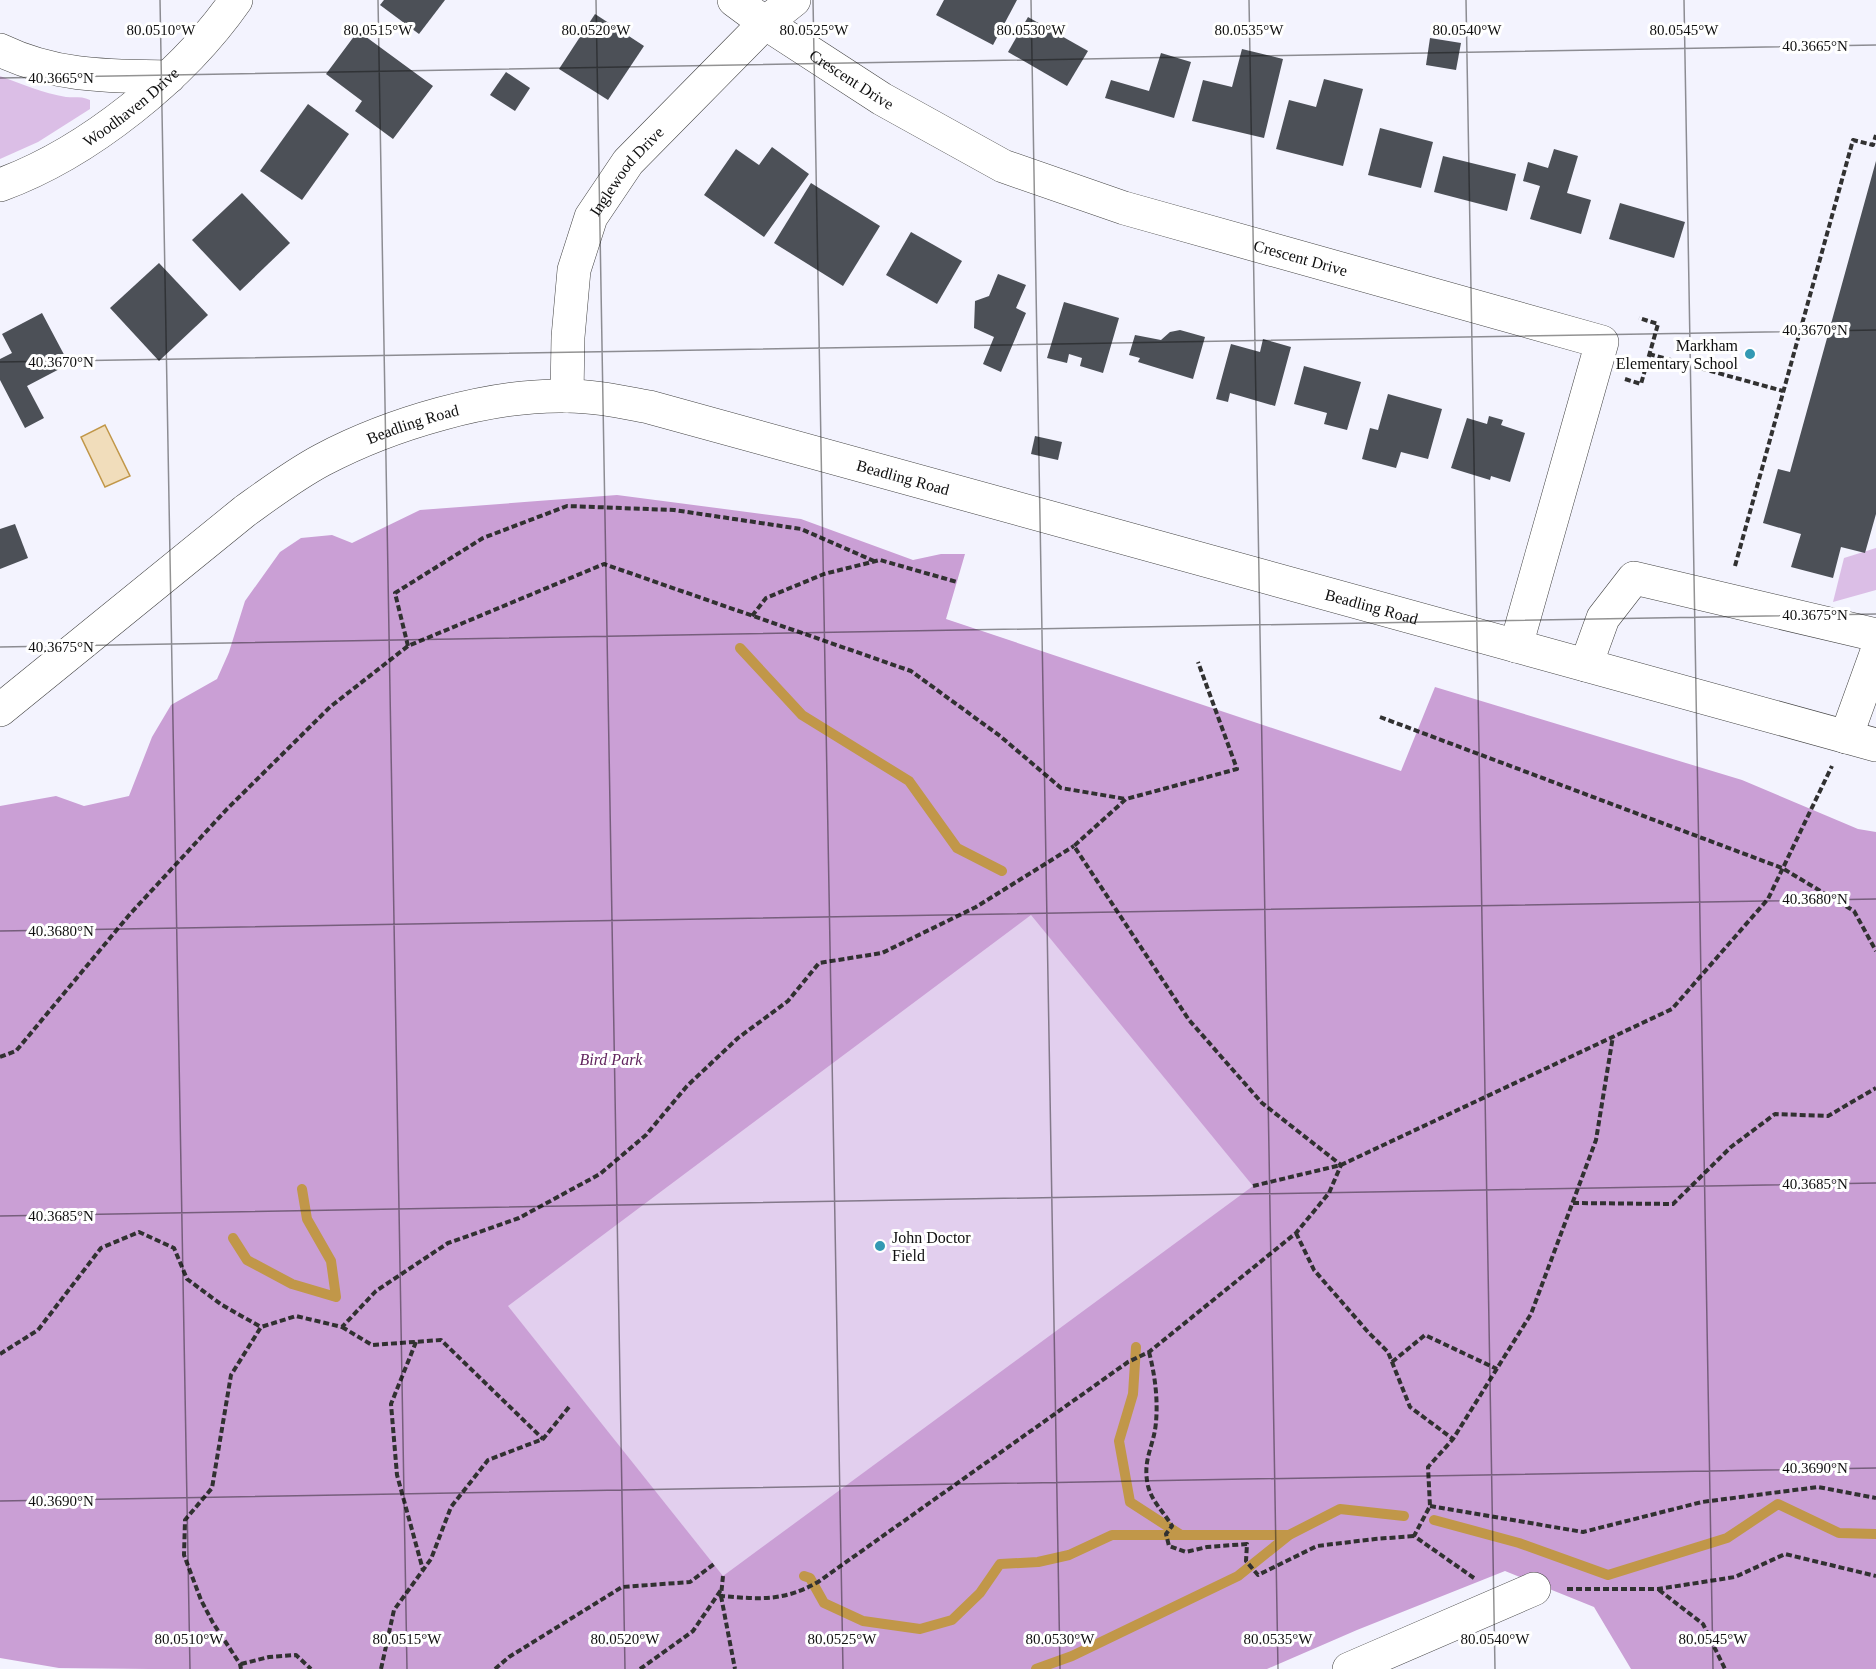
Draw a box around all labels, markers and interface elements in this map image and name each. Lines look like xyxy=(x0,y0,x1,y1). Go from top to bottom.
text: 80.0510°W xyxy=(127,22,196,38)
text: 80.0515°W xyxy=(344,22,413,38)
text: 80.0520°W xyxy=(562,22,631,38)
text: 80.0525°W xyxy=(780,22,849,38)
text: 80.0530°W xyxy=(997,22,1066,38)
text: 80.0535°W xyxy=(1215,22,1284,38)
text: 80.0540°W xyxy=(1433,22,1502,38)
text: 80.0545°W xyxy=(1650,22,1719,38)
text: 40.3665°N xyxy=(1782,38,1848,54)
street label: Crescent Drive xyxy=(807,46,897,112)
street label: Woodhaven Drive xyxy=(80,64,182,150)
text: 40.3665°N xyxy=(28,70,94,86)
street label: Inglewood Drive xyxy=(586,123,667,219)
street label: Crescent Drive xyxy=(1252,236,1349,279)
text: 40.3670°N xyxy=(1782,322,1848,338)
place label: Markham Elementary School xyxy=(1616,337,1739,373)
marker: Markham Elementary School xyxy=(1743,347,1757,361)
text: 40.3670°N xyxy=(28,354,94,370)
street label: Beadling Road xyxy=(364,401,460,447)
street label: Beadling Road xyxy=(855,456,951,498)
street label: Beadling Road xyxy=(1323,585,1420,627)
text: 40.3675°N xyxy=(1782,607,1848,623)
text: 40.3675°N xyxy=(28,639,94,655)
text: 40.3680°N xyxy=(1782,891,1848,907)
text: 40.3680°N xyxy=(28,923,94,939)
park label: Bird Park xyxy=(580,1051,643,1068)
text: 40.3685°N xyxy=(1782,1176,1848,1192)
text: 40.3685°N xyxy=(28,1208,94,1224)
place label: John Doctor Field xyxy=(892,1229,971,1264)
marker: John Doctor Field xyxy=(873,1239,887,1253)
text: 40.3690°N xyxy=(1782,1460,1848,1476)
text: 40.3690°N xyxy=(28,1493,94,1509)
text: 80.0510°W xyxy=(155,1631,224,1647)
text: 80.0515°W xyxy=(373,1631,442,1647)
text: 80.0520°W xyxy=(591,1631,660,1647)
text: 80.0525°W xyxy=(808,1631,877,1647)
text: 80.0530°W xyxy=(1026,1631,1095,1647)
text: 80.0535°W xyxy=(1244,1631,1313,1647)
text: 80.0540°W xyxy=(1461,1631,1530,1647)
text: 80.0545°W xyxy=(1679,1631,1748,1647)

